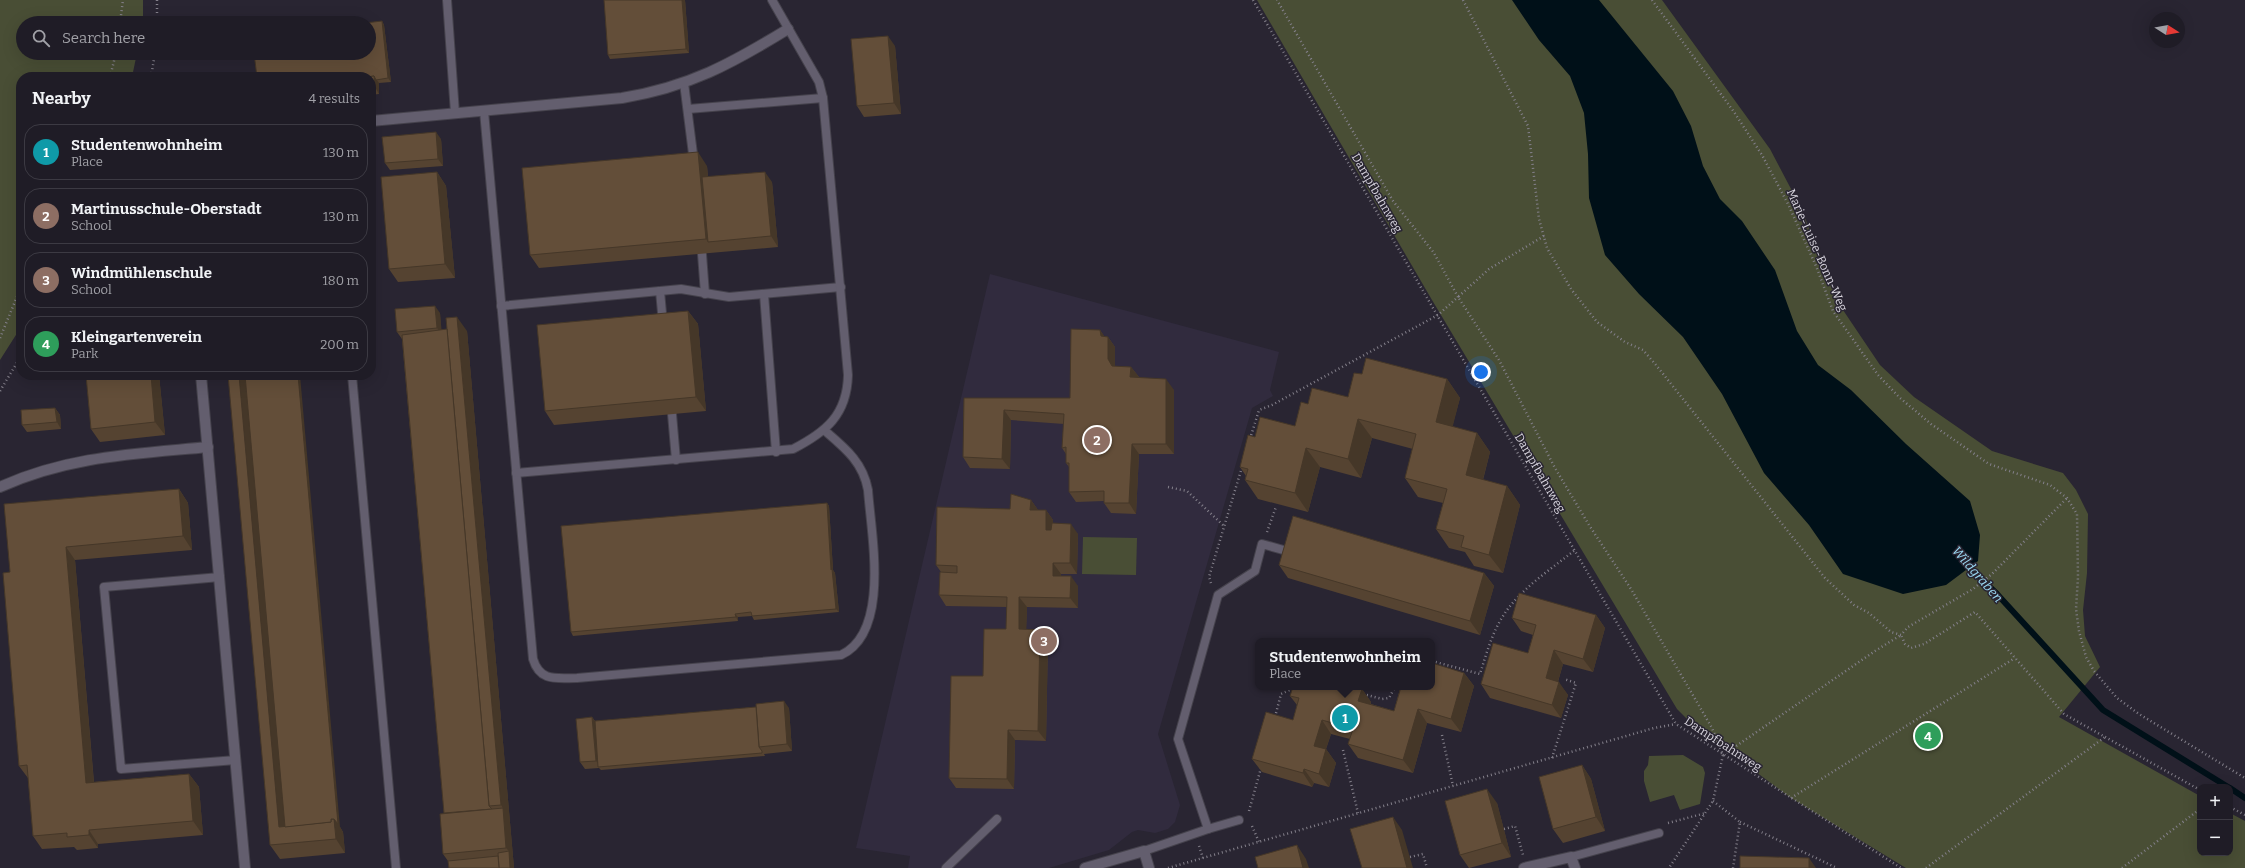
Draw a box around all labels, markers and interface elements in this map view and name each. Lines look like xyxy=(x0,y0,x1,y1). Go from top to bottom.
north arrow xyxy=(2149,12,2185,48)
search box xyxy=(16,16,376,60)
icon: search xyxy=(30,27,52,49)
text: Search here xyxy=(62,29,145,47)
text: Nearby xyxy=(32,88,91,109)
text: 4 results xyxy=(308,91,360,106)
text: Studentenwohnheim xyxy=(71,136,222,154)
text: 1 xyxy=(43,145,49,160)
text: 130 m xyxy=(323,145,359,160)
street label: Dampfbahnweg xyxy=(1349,151,1406,235)
text: Place xyxy=(71,154,103,169)
street label: Marie-Luise-Bonn-Weg xyxy=(1784,187,1850,314)
text: Martinusschule-Oberstadt xyxy=(71,200,262,218)
text: 2 xyxy=(42,209,50,224)
text: 130 m xyxy=(323,209,359,224)
text: School xyxy=(71,218,112,233)
text: Windmühlenschule xyxy=(71,264,212,282)
text: 3 xyxy=(42,273,50,288)
text: 180 m xyxy=(323,273,359,288)
text: School xyxy=(71,282,112,297)
text: Kleingartenverein xyxy=(71,328,202,346)
text: 4 xyxy=(42,337,50,352)
text: 200 m xyxy=(320,337,359,352)
text: Park xyxy=(71,346,98,361)
your location xyxy=(1471,362,1491,382)
pin: 2 xyxy=(1084,425,1110,455)
street label: Dampfbahnweg xyxy=(1512,431,1569,515)
water label: Wildgraben xyxy=(1949,543,2006,605)
pin: 3 xyxy=(1031,626,1057,656)
popup xyxy=(1255,638,1435,690)
text: Studentenwohnheim xyxy=(1269,648,1421,666)
text: Place xyxy=(1269,666,1301,681)
pin: 1 xyxy=(1332,703,1358,733)
street label: Dampfbahnweg xyxy=(1682,714,1764,774)
pin: 4 xyxy=(1915,721,1941,751)
map controls xyxy=(2197,784,2233,856)
button: + xyxy=(2197,784,2233,820)
button: − xyxy=(2197,820,2233,856)

